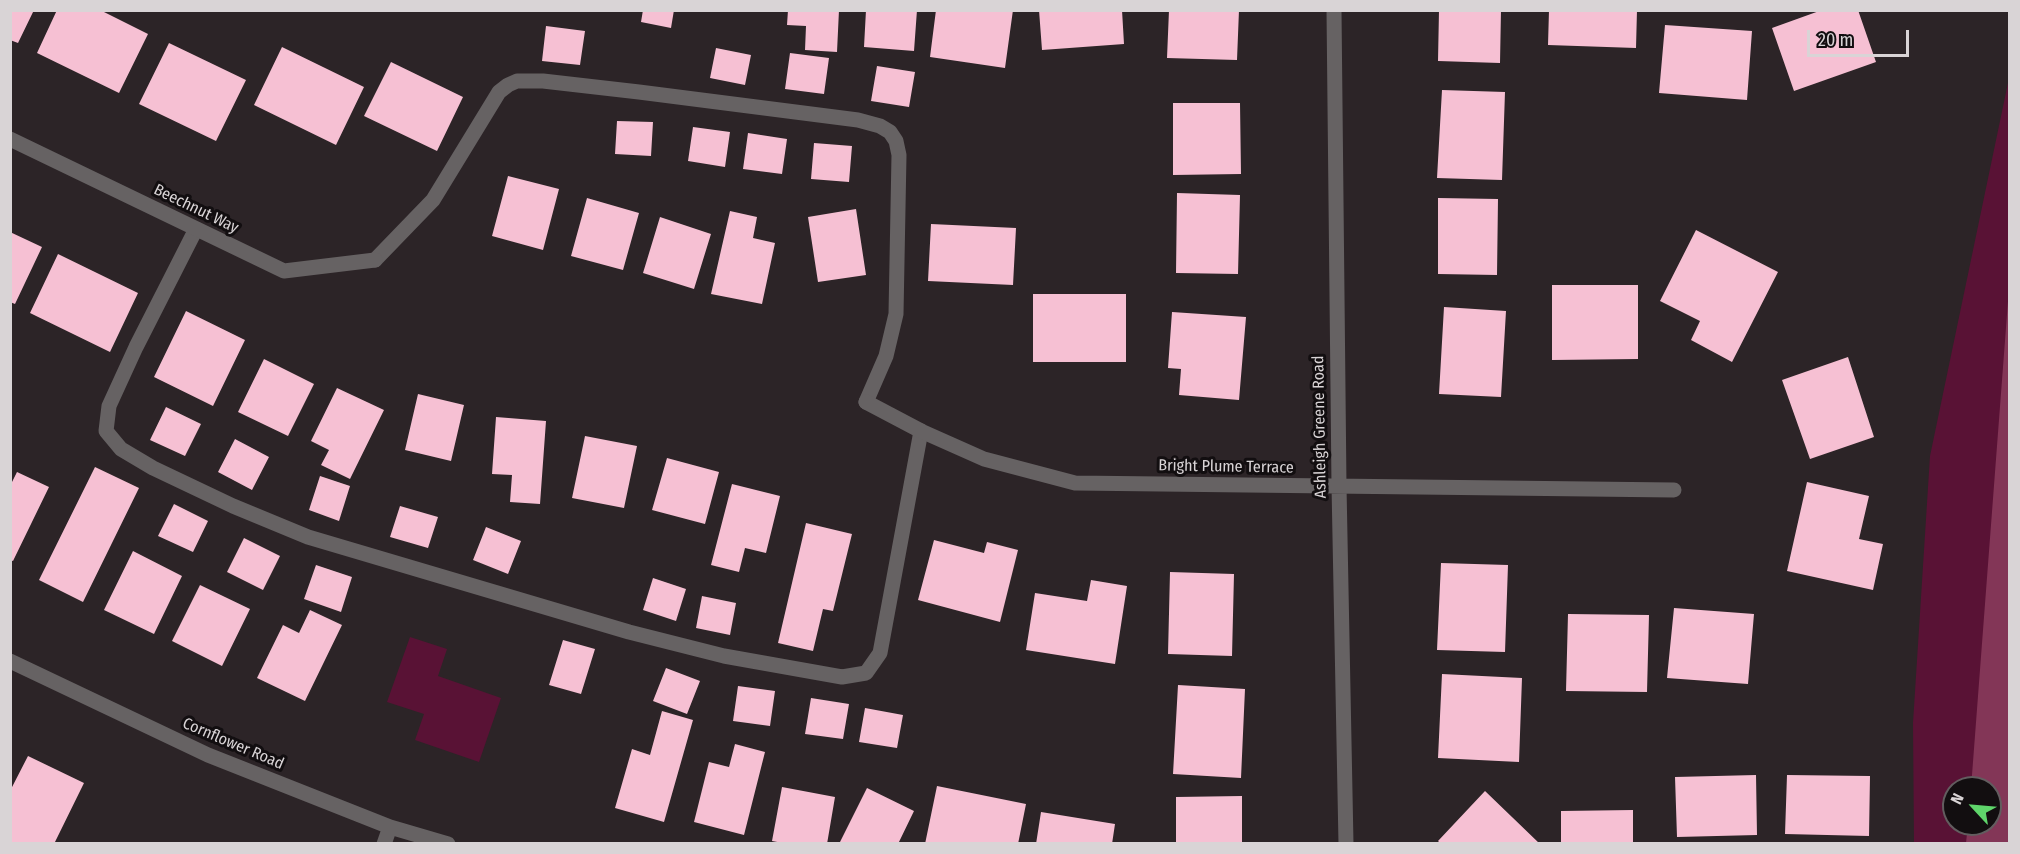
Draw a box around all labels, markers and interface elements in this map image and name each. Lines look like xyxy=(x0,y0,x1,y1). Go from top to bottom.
scale bar xyxy=(1810,18,1912,56)
text: 20 m xyxy=(1818,29,1853,51)
street label: Beechnut Way xyxy=(151,180,241,238)
street label: Ashleigh Greene Road xyxy=(1309,355,1331,499)
street label: Bright Plume Terrace xyxy=(1158,456,1294,478)
street label: Cornflower Road xyxy=(179,714,287,774)
north arrow xyxy=(1942,776,2002,836)
text: N xyxy=(1947,790,1968,807)

